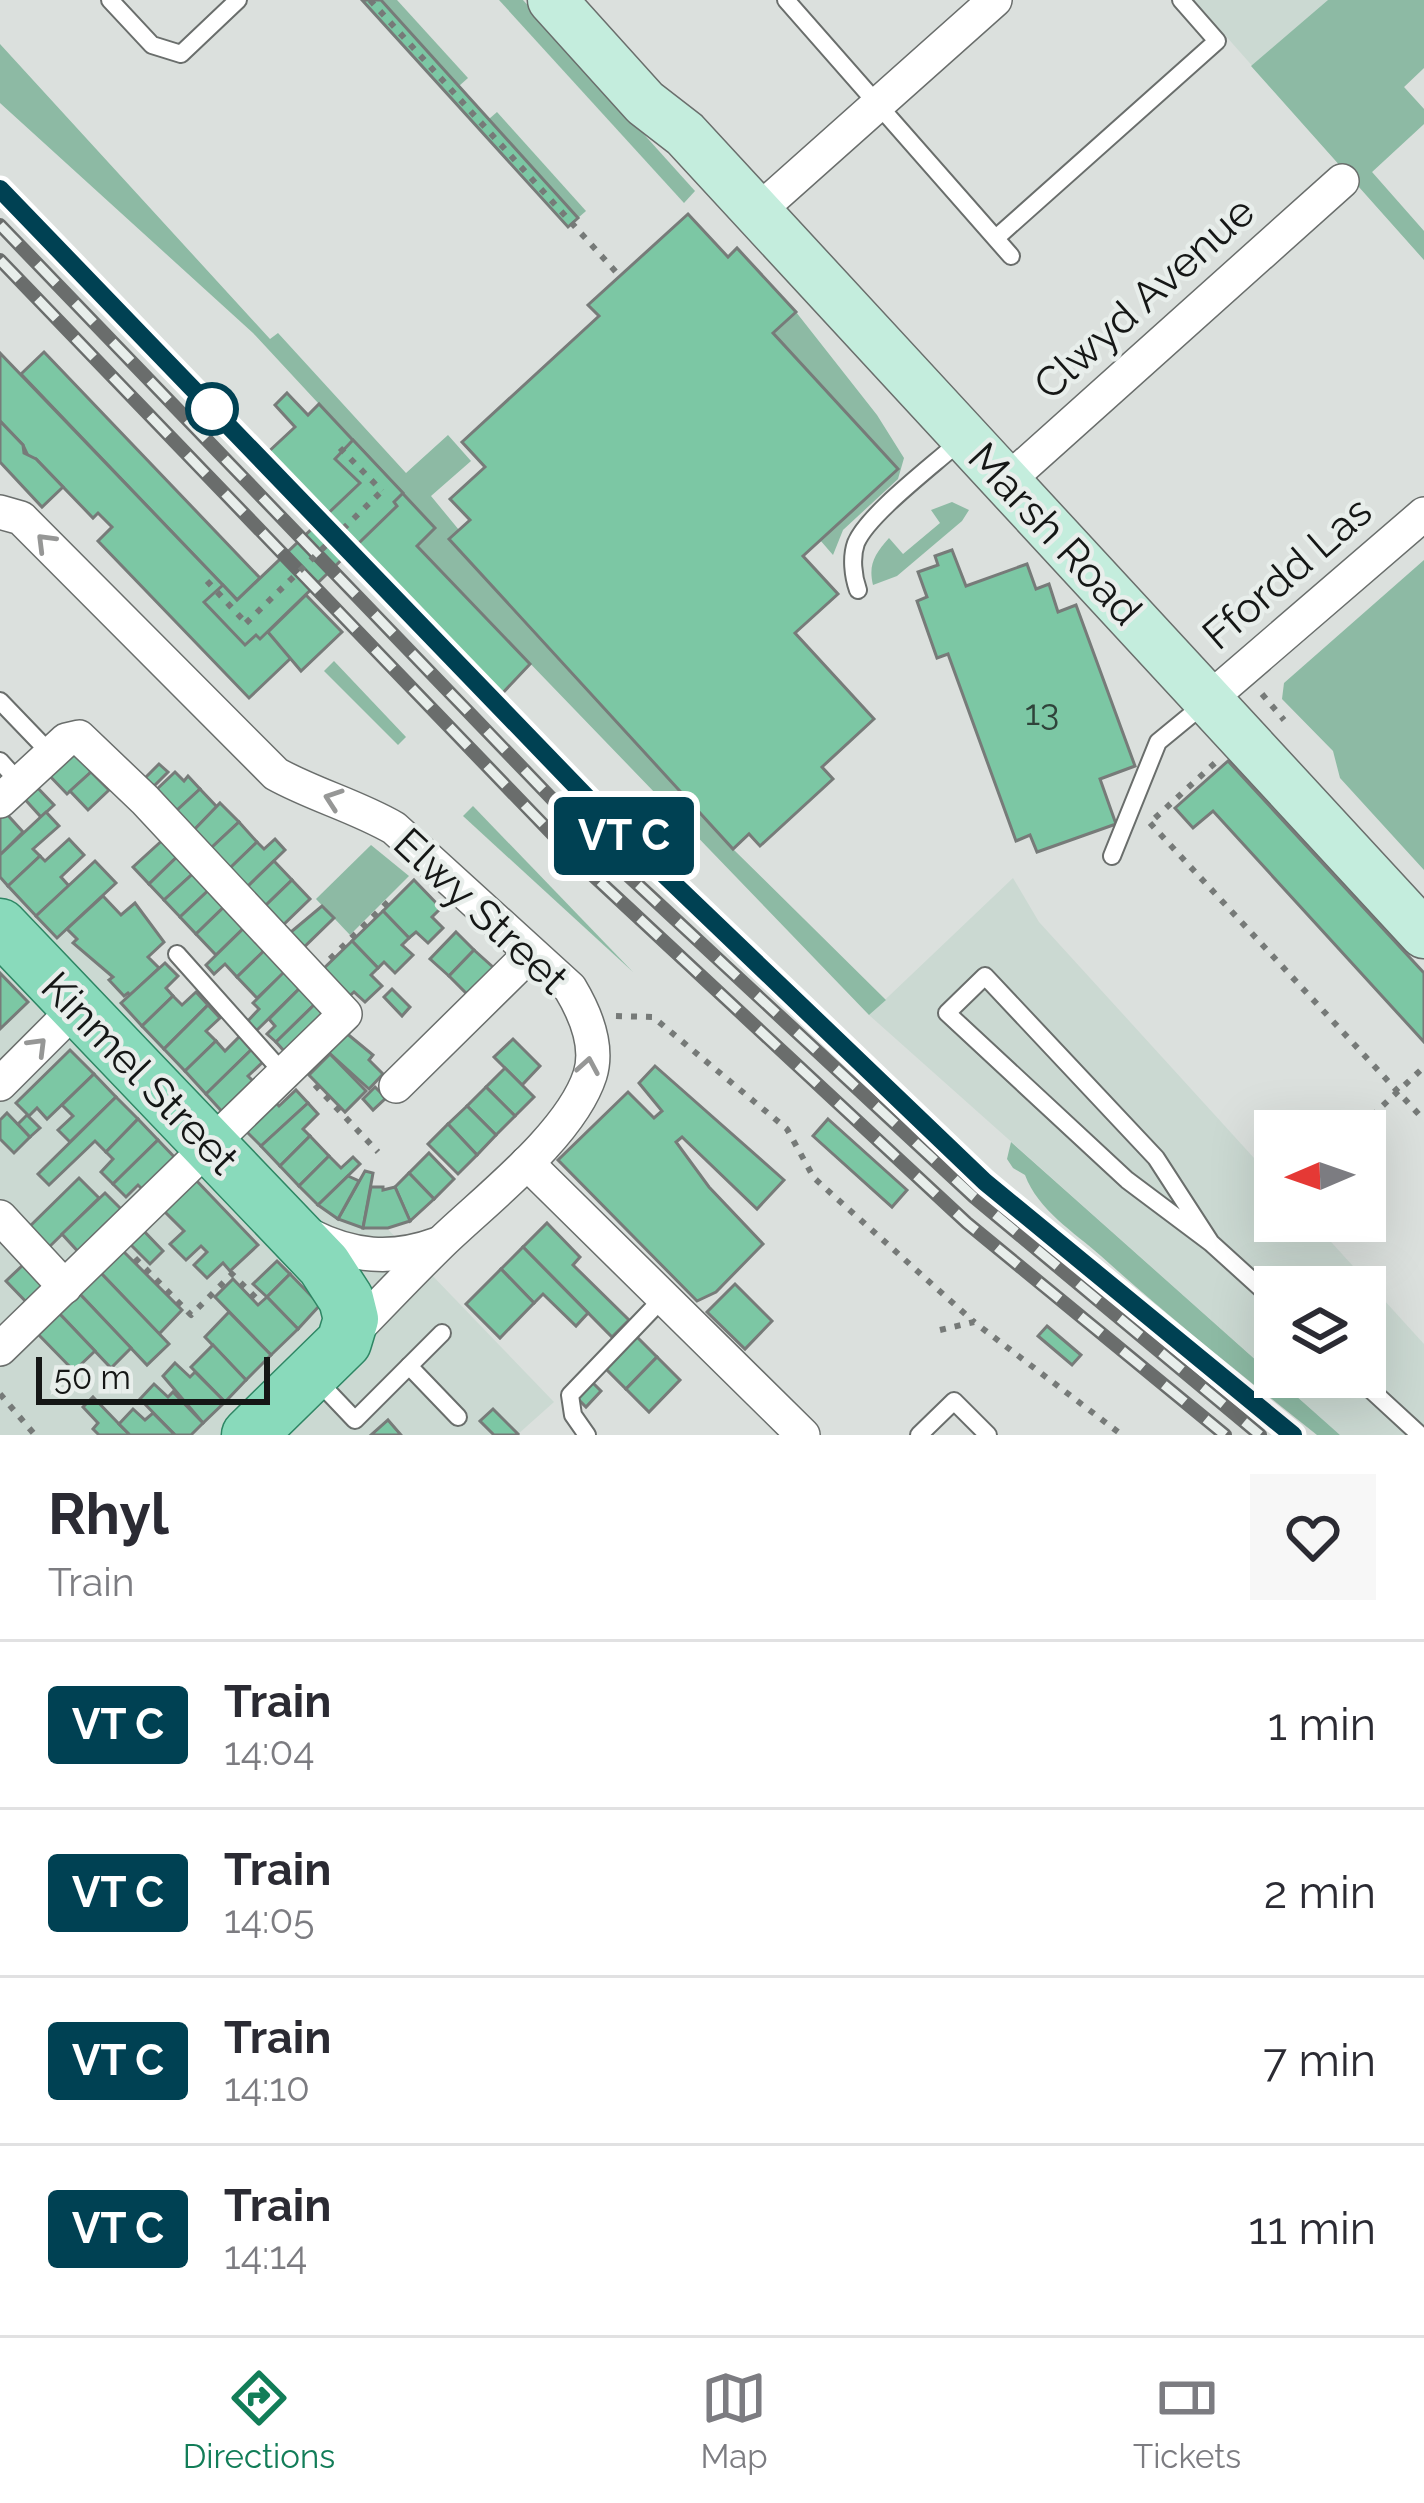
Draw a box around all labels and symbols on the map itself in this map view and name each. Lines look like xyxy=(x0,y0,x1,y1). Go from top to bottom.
street label: Clwyd Avenue xyxy=(1024,187,1264,409)
unlabelled marker xyxy=(187,384,237,434)
street label: Marsh Road xyxy=(958,433,1152,635)
street label: Ffordd Las xyxy=(1193,487,1381,659)
one-way arrow xyxy=(37,534,59,556)
house number: 13 xyxy=(1025,691,1059,733)
one-way arrow xyxy=(323,789,344,813)
line badge: VT C xyxy=(540,797,708,875)
street label: Elwy Street xyxy=(384,818,578,1004)
street label: Kinmel Street xyxy=(32,962,248,1184)
one-way arrow xyxy=(24,1038,46,1060)
one-way arrow xyxy=(574,1057,600,1077)
north arrow xyxy=(1254,1110,1386,1242)
scale bar xyxy=(36,1351,270,1404)

